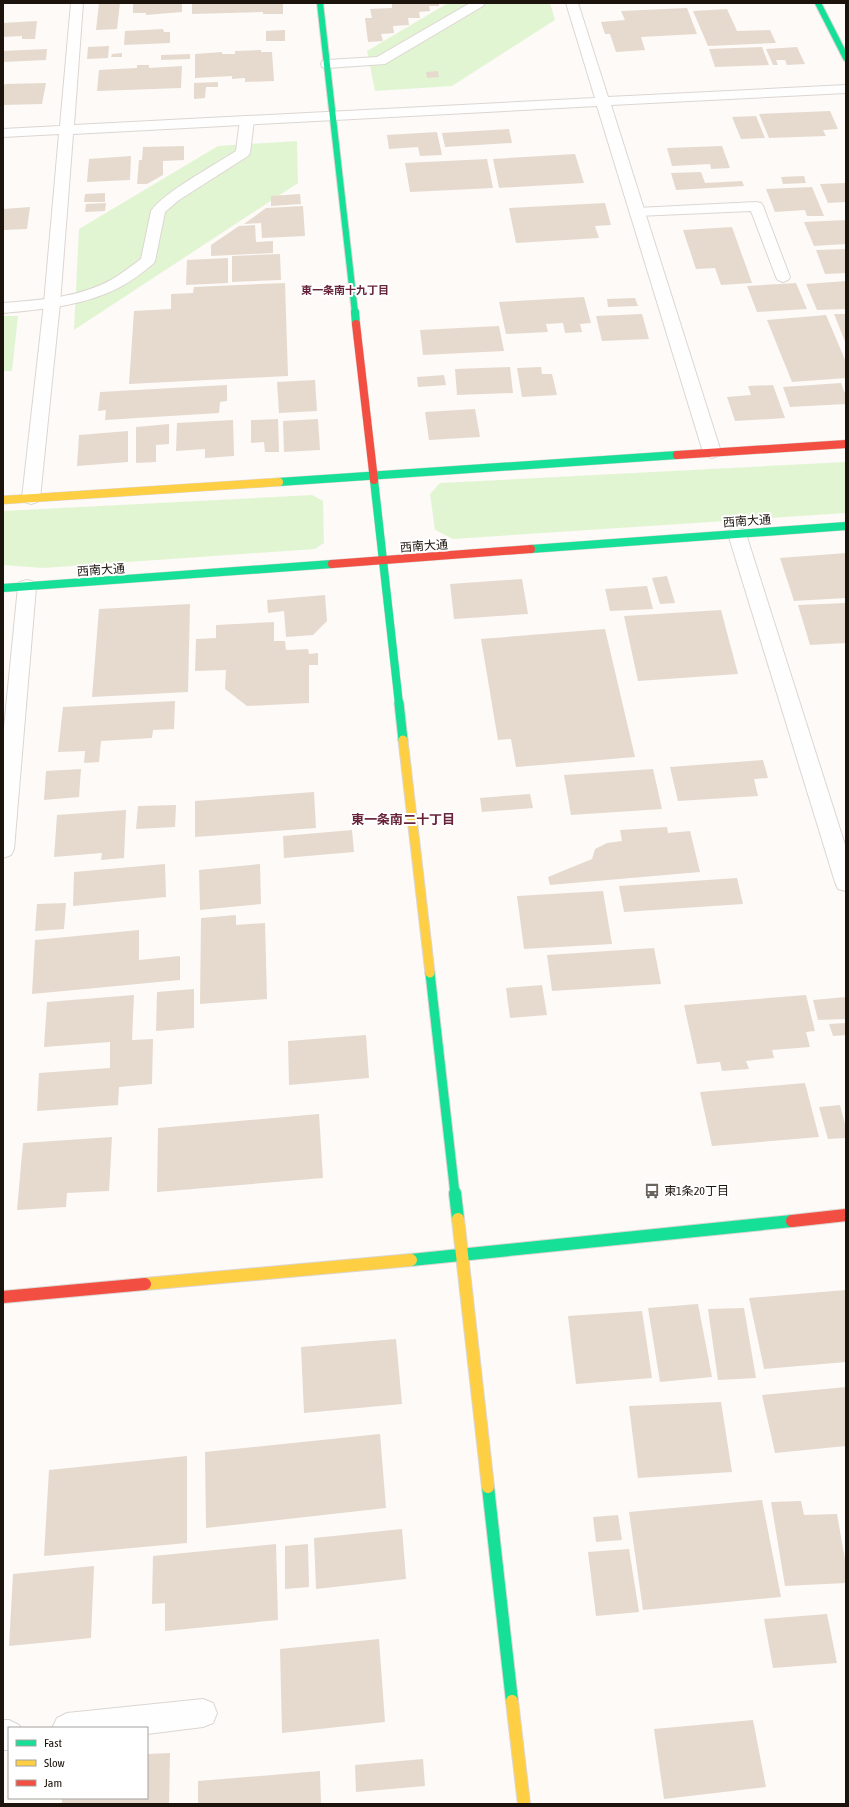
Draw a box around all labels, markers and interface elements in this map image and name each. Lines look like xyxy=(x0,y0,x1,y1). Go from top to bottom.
district label: 東一条南十九丁目 xyxy=(301,284,389,296)
street label: 西南大通 xyxy=(723,512,771,530)
street label: 西南大通 xyxy=(400,537,448,555)
street label: 西南大通 xyxy=(77,561,125,579)
district label: 東一条南二十丁目 xyxy=(351,812,455,827)
bus stop icon: 東1条20丁目 xyxy=(643,1182,661,1200)
place label: 東1条20丁目 xyxy=(664,1184,729,1198)
legend xyxy=(8,1727,148,1799)
text: Fast xyxy=(44,1736,62,1750)
text: Slow xyxy=(44,1756,65,1770)
text: Jam xyxy=(44,1776,62,1790)

